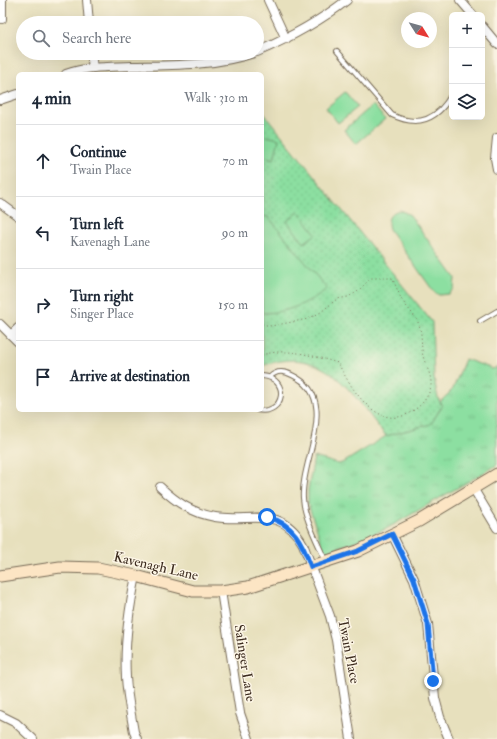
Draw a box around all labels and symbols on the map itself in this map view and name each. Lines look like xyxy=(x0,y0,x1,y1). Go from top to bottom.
north arrow xyxy=(401,12,437,48)
route start xyxy=(258,508,276,526)
street label: Kavenagh Lane xyxy=(112,548,200,584)
street label: Twain Place xyxy=(334,617,364,685)
street label: Salinger Lane xyxy=(231,623,260,703)
route end xyxy=(424,672,442,690)

